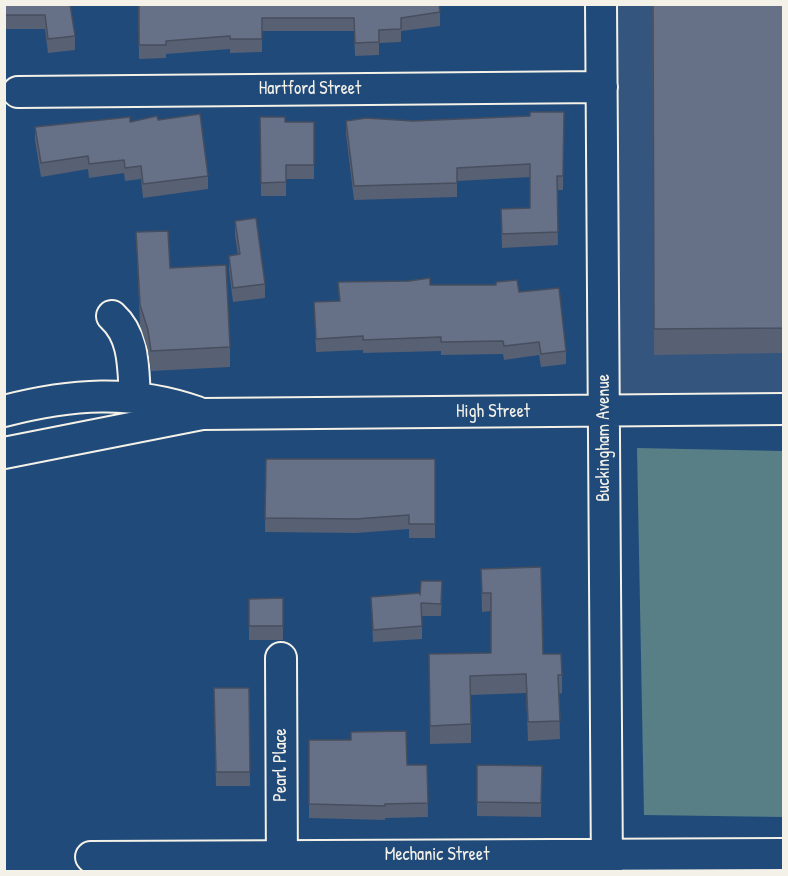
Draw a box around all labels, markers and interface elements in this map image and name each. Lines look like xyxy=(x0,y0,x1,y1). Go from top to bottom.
street label: Hartford Street xyxy=(259,78,361,100)
street label: Buckingham Avenue xyxy=(593,374,615,502)
street label: High Street xyxy=(456,401,530,423)
street label: Pearl Place xyxy=(270,728,292,802)
street label: Mechanic Street xyxy=(385,844,489,866)

